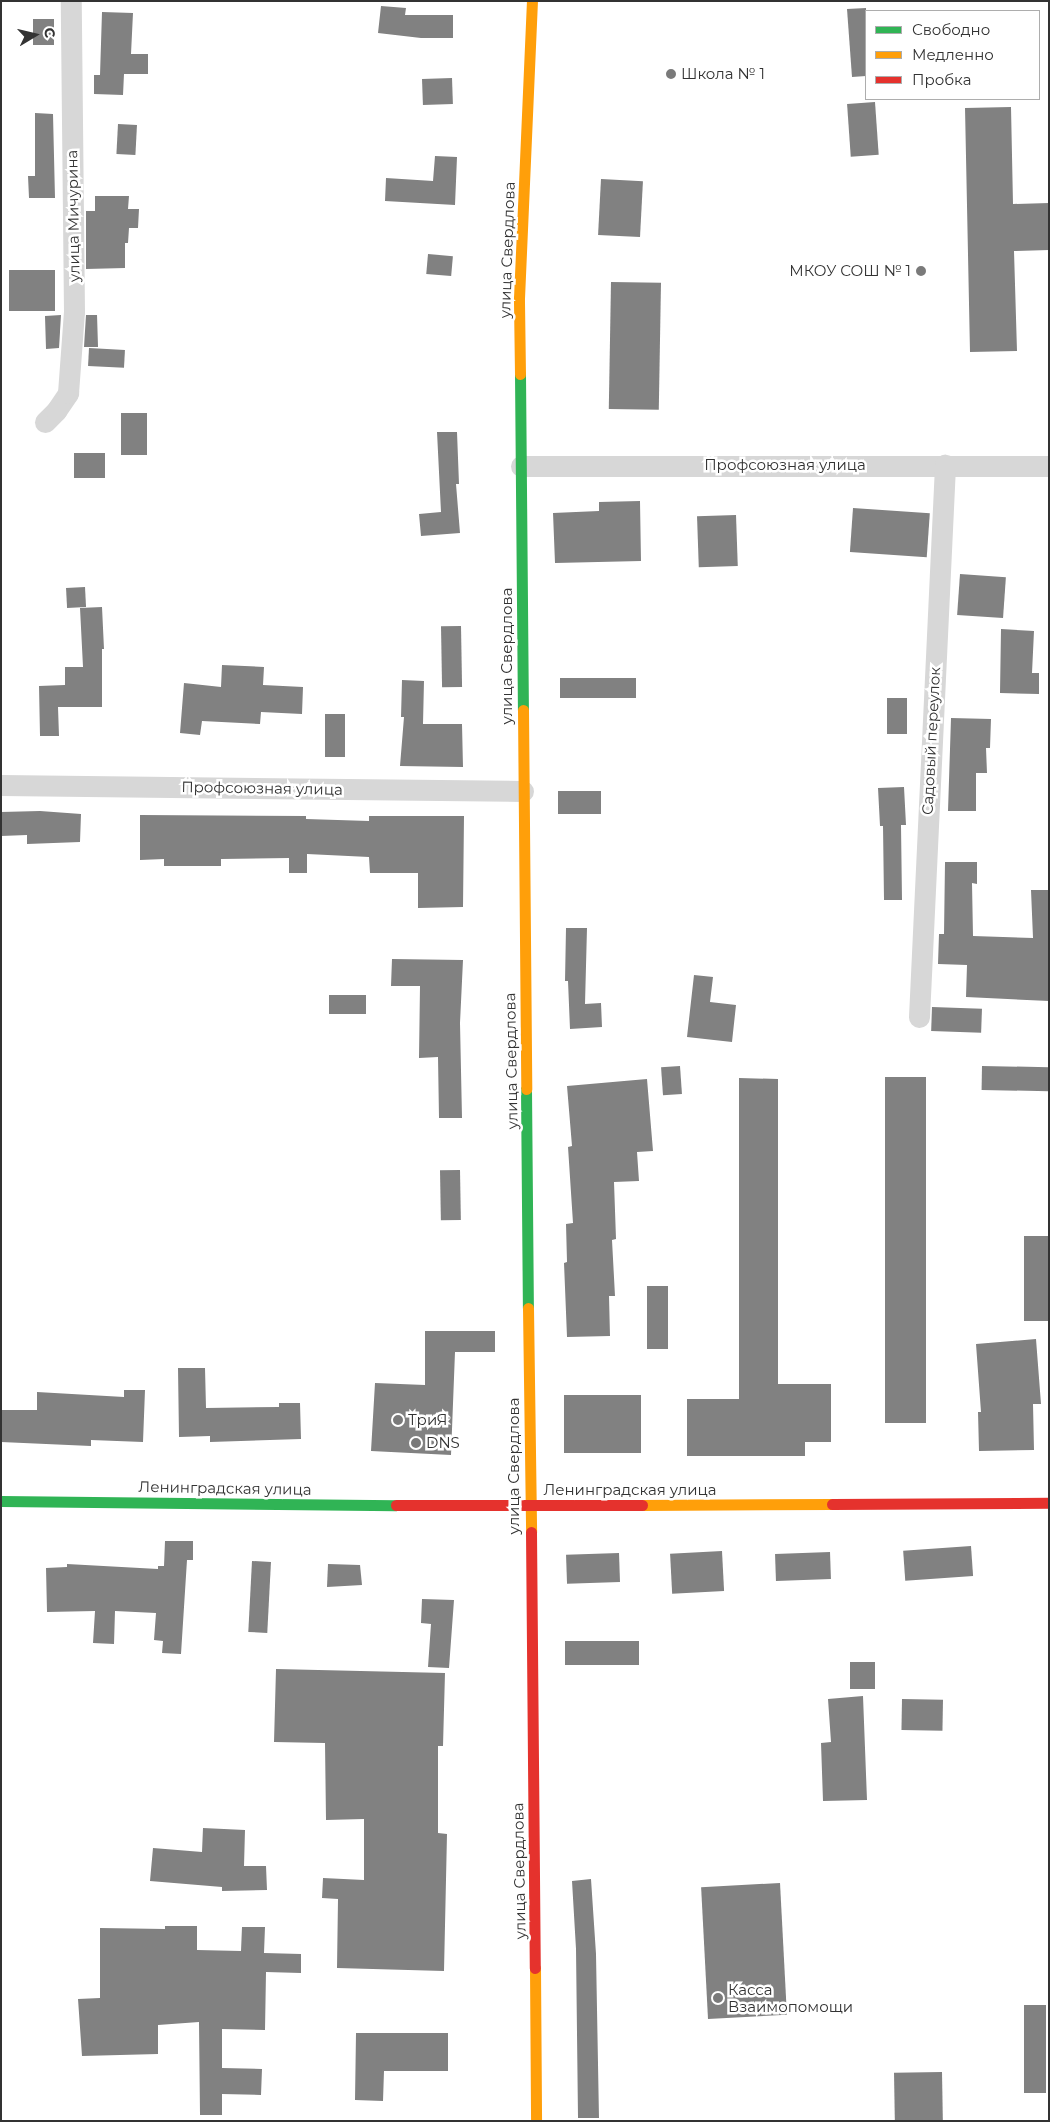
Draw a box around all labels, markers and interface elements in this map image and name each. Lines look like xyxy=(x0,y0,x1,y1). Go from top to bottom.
north arrow xyxy=(10,10,60,60)
legend xyxy=(865,10,1040,100)
text: Свободно xyxy=(912,20,990,39)
text: С xyxy=(40,26,59,39)
text: Медленно xyxy=(912,45,994,64)
place label: Школа № 1 xyxy=(681,65,765,83)
marker: Школа № 1 xyxy=(665,68,677,80)
text: Пробка xyxy=(912,70,971,89)
street label: улица Мичурина xyxy=(63,150,83,282)
street label: улица Свердлова xyxy=(496,181,518,319)
place label: МКОУ СОШ № 1 xyxy=(789,262,911,280)
marker: МКОУ СОШ № 1 xyxy=(915,265,927,277)
street label: Профсоюзная улица xyxy=(704,456,866,474)
street label: улица Свердлова xyxy=(498,588,516,724)
street label: Садовый переулок xyxy=(918,666,944,816)
street label: Профсоюзная улица xyxy=(181,778,343,798)
street label: улица Свердлова xyxy=(501,992,521,1130)
street label: улица Свердлова xyxy=(505,1398,523,1534)
place label: ТриЯ xyxy=(408,1411,448,1429)
marker: ТриЯ xyxy=(392,1414,404,1426)
place label: DNS xyxy=(426,1434,460,1452)
marker: DNS xyxy=(410,1437,422,1449)
street label: Ленинградская улица xyxy=(138,1477,312,1499)
street label: Ленинградская улица xyxy=(543,1481,717,1499)
street label: улица Свердлова xyxy=(509,1802,529,1940)
place label: Касса Взаимопомощи xyxy=(728,1980,853,2015)
marker: Касса Взаимопомощи xyxy=(712,1992,724,2004)

